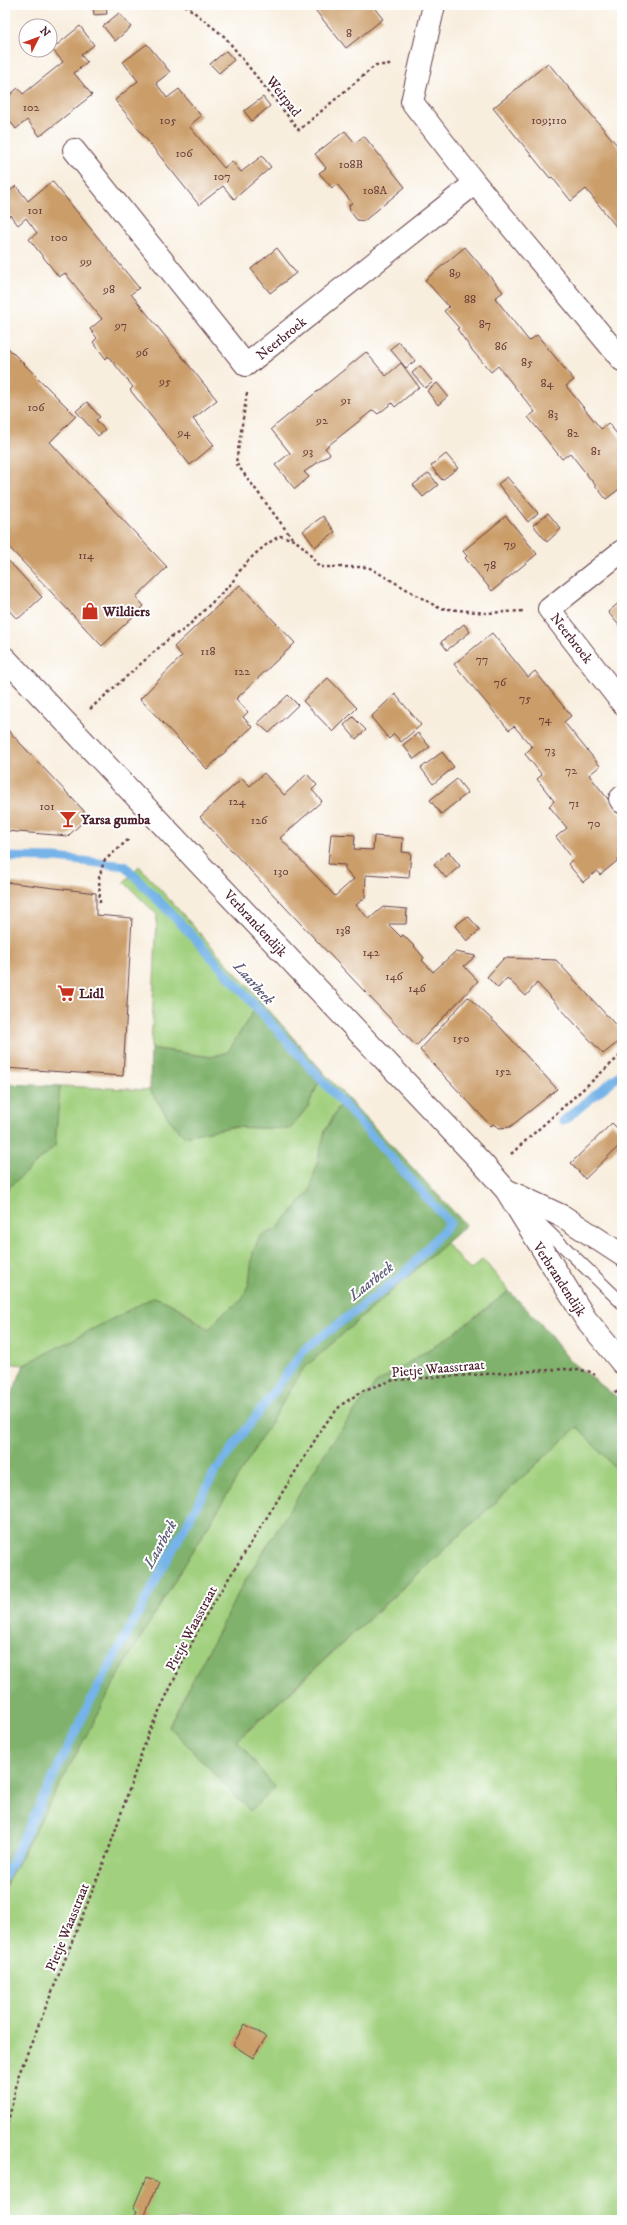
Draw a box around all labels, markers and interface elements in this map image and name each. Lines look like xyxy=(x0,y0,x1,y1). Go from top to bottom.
north arrow xyxy=(18,18,58,58)
text: N xyxy=(36,24,53,40)
house number: 8 xyxy=(346,26,352,41)
street label: Weirpad xyxy=(261,72,305,121)
house number: 102 xyxy=(23,100,39,115)
house number: 105 xyxy=(160,113,176,128)
house number: 109;110 xyxy=(531,113,567,128)
house number: 106 xyxy=(175,146,193,161)
house number: 108B xyxy=(339,157,363,172)
house number: 107 xyxy=(213,169,231,184)
house number: 108A xyxy=(363,183,388,198)
house number: 101 xyxy=(27,203,43,218)
house number: 100 xyxy=(50,230,68,245)
house number: 99 xyxy=(79,254,92,269)
house number: 89 xyxy=(449,266,461,281)
house number: 98 xyxy=(102,282,115,297)
house number: 88 xyxy=(464,292,476,307)
street label: Neerbroek xyxy=(253,313,310,364)
house number: 87 xyxy=(479,317,491,332)
house number: 97 xyxy=(114,318,127,333)
house number: 86 xyxy=(495,339,508,354)
house number: 96 xyxy=(135,345,149,360)
house number: 85 xyxy=(521,355,533,370)
house number: 95 xyxy=(158,374,171,389)
house number: 84 xyxy=(541,376,555,391)
house number: 91 xyxy=(340,393,351,408)
house number: 106 xyxy=(27,400,45,415)
house number: 83 xyxy=(548,407,558,422)
house number: 92 xyxy=(315,413,328,428)
house number: 94 xyxy=(177,425,192,440)
house number: 82 xyxy=(567,426,579,441)
house number: 93 xyxy=(302,444,313,459)
house number: 81 xyxy=(591,444,601,459)
house number: 79 xyxy=(504,537,516,552)
house number: 114 xyxy=(78,548,95,563)
house number: 78 xyxy=(484,558,496,573)
shop icon: Wildiers xyxy=(80,601,100,621)
place label: Wildiers xyxy=(102,603,150,621)
street label: Neerbroek xyxy=(546,610,597,668)
house number: 118 xyxy=(201,644,215,659)
house number: 77 xyxy=(476,652,488,667)
house number: 122 xyxy=(234,664,250,679)
house number: 76 xyxy=(494,675,507,690)
house number: 75 xyxy=(519,691,531,706)
house number: 74 xyxy=(538,712,553,727)
house number: 73 xyxy=(545,743,555,758)
house number: 72 xyxy=(565,763,577,778)
house number: 124 xyxy=(228,794,247,809)
house number: 71 xyxy=(569,796,579,811)
house number: 101 xyxy=(39,799,55,814)
bar icon: Yarsa gumba xyxy=(58,809,78,829)
place label: Yarsa gumba xyxy=(80,811,151,829)
house number: 126 xyxy=(251,813,268,828)
house number: 70 xyxy=(588,816,600,831)
house number: 130 xyxy=(273,864,289,879)
street label: Verbrandendijk xyxy=(219,886,291,961)
house number: 138 xyxy=(336,923,350,938)
house number: 142 xyxy=(362,945,380,960)
water label: Laarbeek xyxy=(229,957,279,1009)
house number: 146 xyxy=(385,969,404,984)
house number: 146 xyxy=(408,981,427,996)
supermarket icon: Lidl xyxy=(56,983,76,1003)
place label: Lidl xyxy=(79,985,105,1003)
house number: 150 xyxy=(453,1031,469,1046)
house number: 152 xyxy=(495,1064,511,1079)
street label: Verbrandendijk xyxy=(528,1238,590,1320)
water label: Laarbeek xyxy=(344,1258,398,1305)
street label: Pietje Waasstraat xyxy=(391,1356,486,1382)
water label: Laarbeek xyxy=(139,1516,182,1572)
street label: Pietje Waasstraat xyxy=(162,1583,222,1674)
street label: Pietje Waasstraat xyxy=(42,1880,94,1974)

